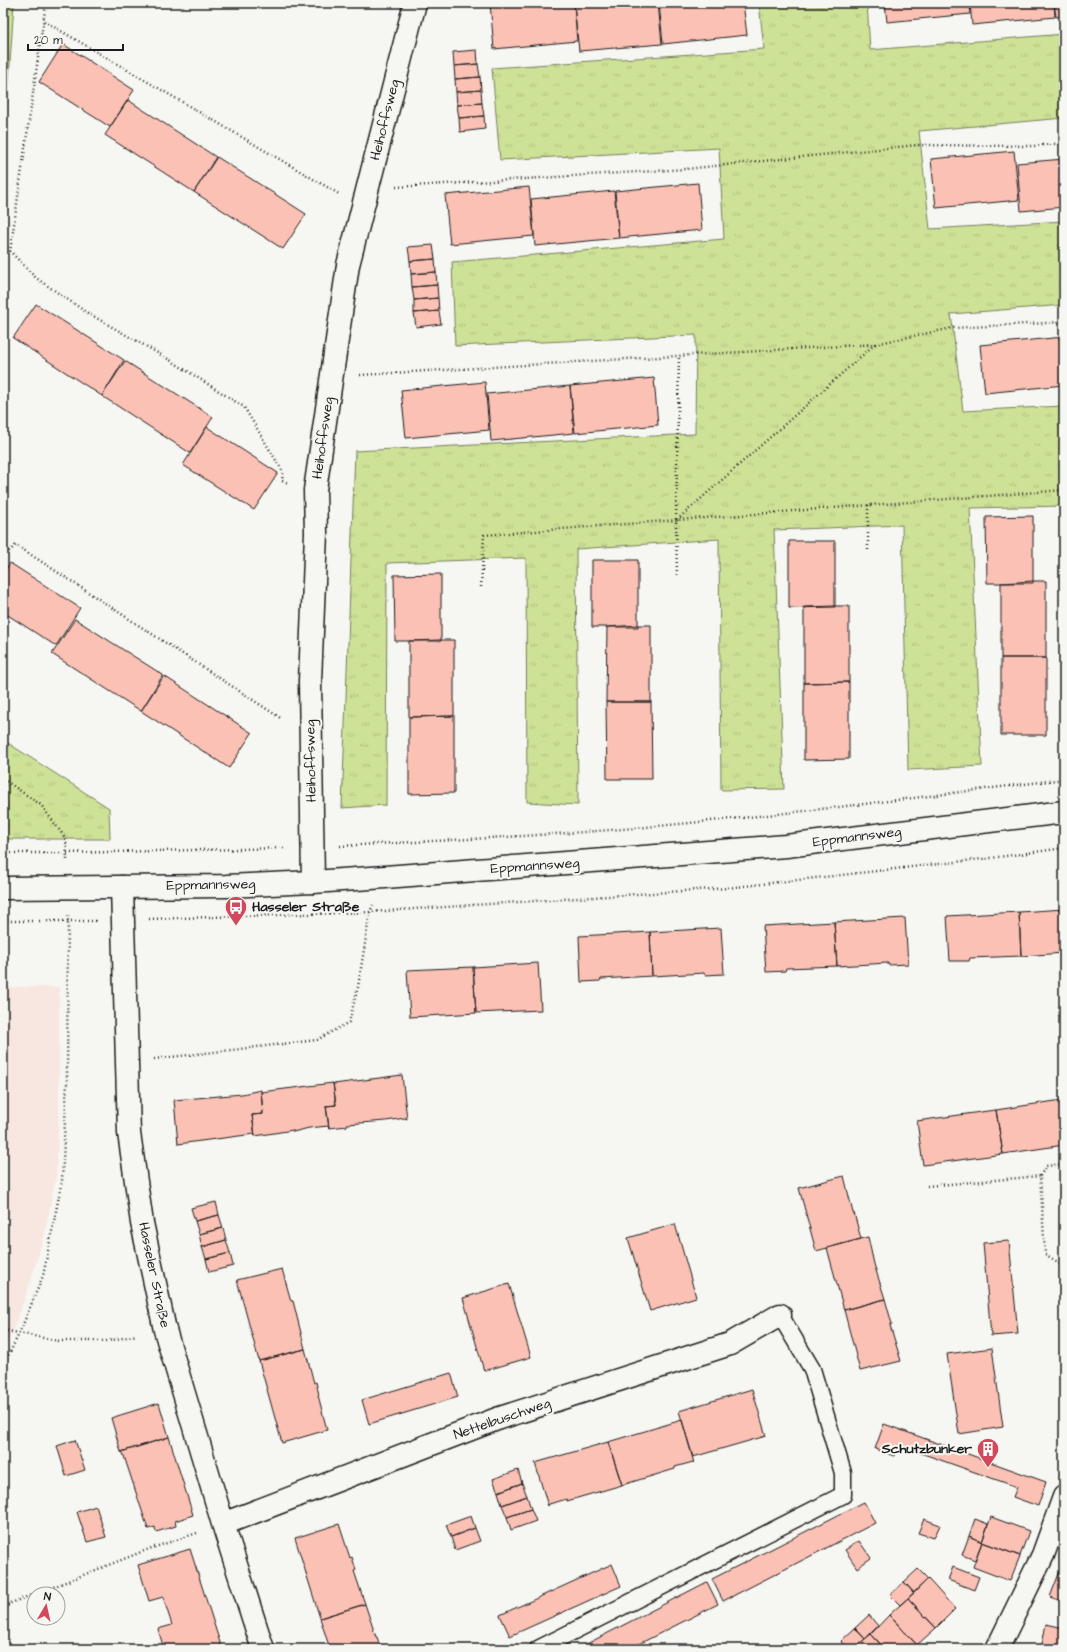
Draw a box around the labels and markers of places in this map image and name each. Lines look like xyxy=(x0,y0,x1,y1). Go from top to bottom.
bus stop icon: Hasseler Straße xyxy=(223,894,249,927)
place label: Hasseler Straße xyxy=(252,897,360,917)
building icon: Schutzbunker xyxy=(975,1436,1001,1469)
place label: Schutzbunker xyxy=(881,1439,972,1459)

